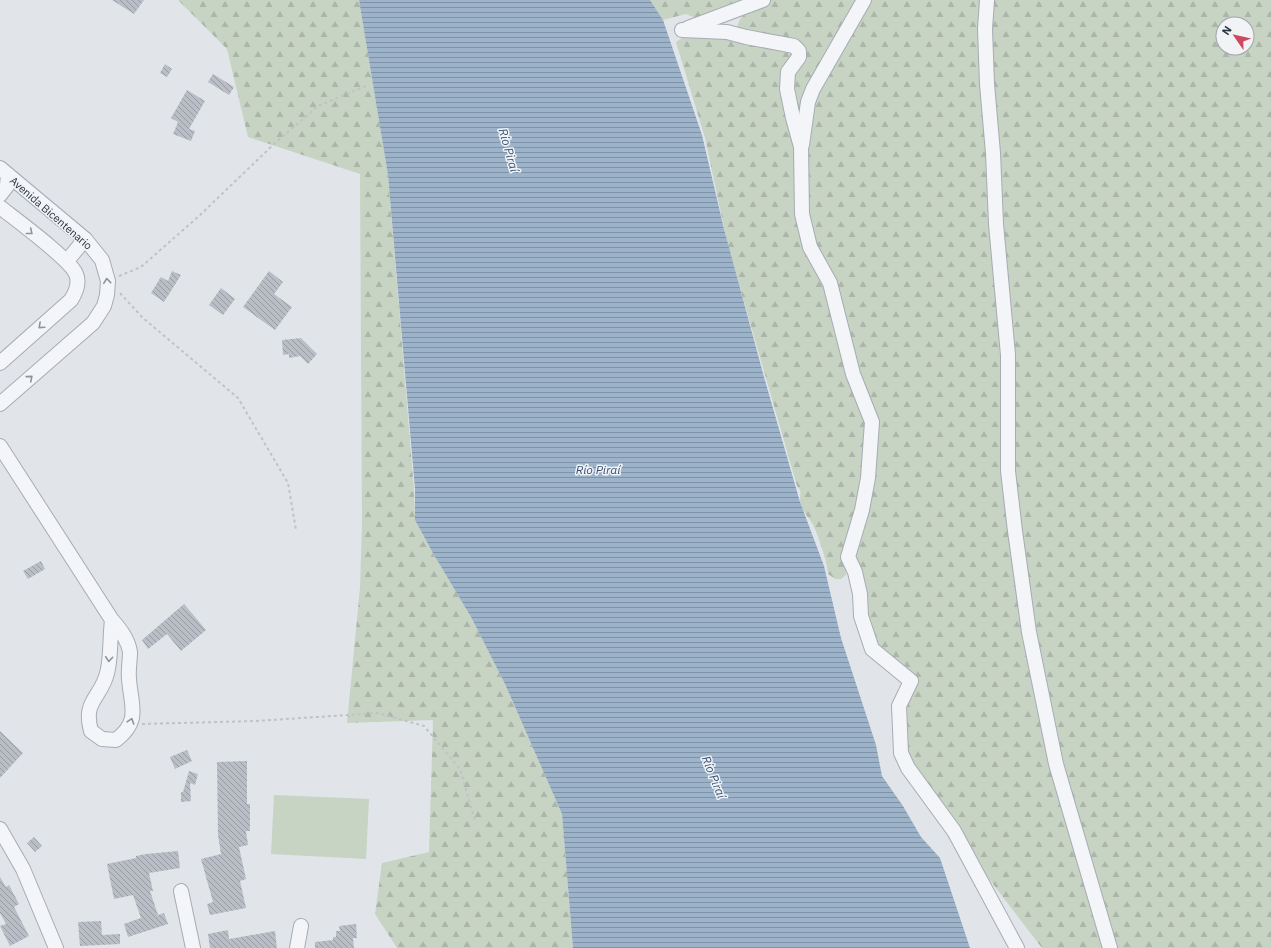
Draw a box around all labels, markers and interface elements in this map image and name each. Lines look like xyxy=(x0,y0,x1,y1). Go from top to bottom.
north arrow xyxy=(1215,16,1255,56)
text: N xyxy=(1219,23,1235,38)
water label: Río Piraí xyxy=(496,126,523,175)
street label: Avenida Bicentenario xyxy=(7,173,95,253)
one-way arrow xyxy=(26,227,33,234)
one-way arrow xyxy=(103,278,112,284)
one-way arrow xyxy=(38,322,46,329)
one-way arrow xyxy=(25,376,32,383)
water label: Río Piraí xyxy=(576,462,622,477)
one-way arrow xyxy=(104,656,113,662)
one-way arrow xyxy=(126,718,135,725)
water label: Río Piraí xyxy=(699,753,730,802)

